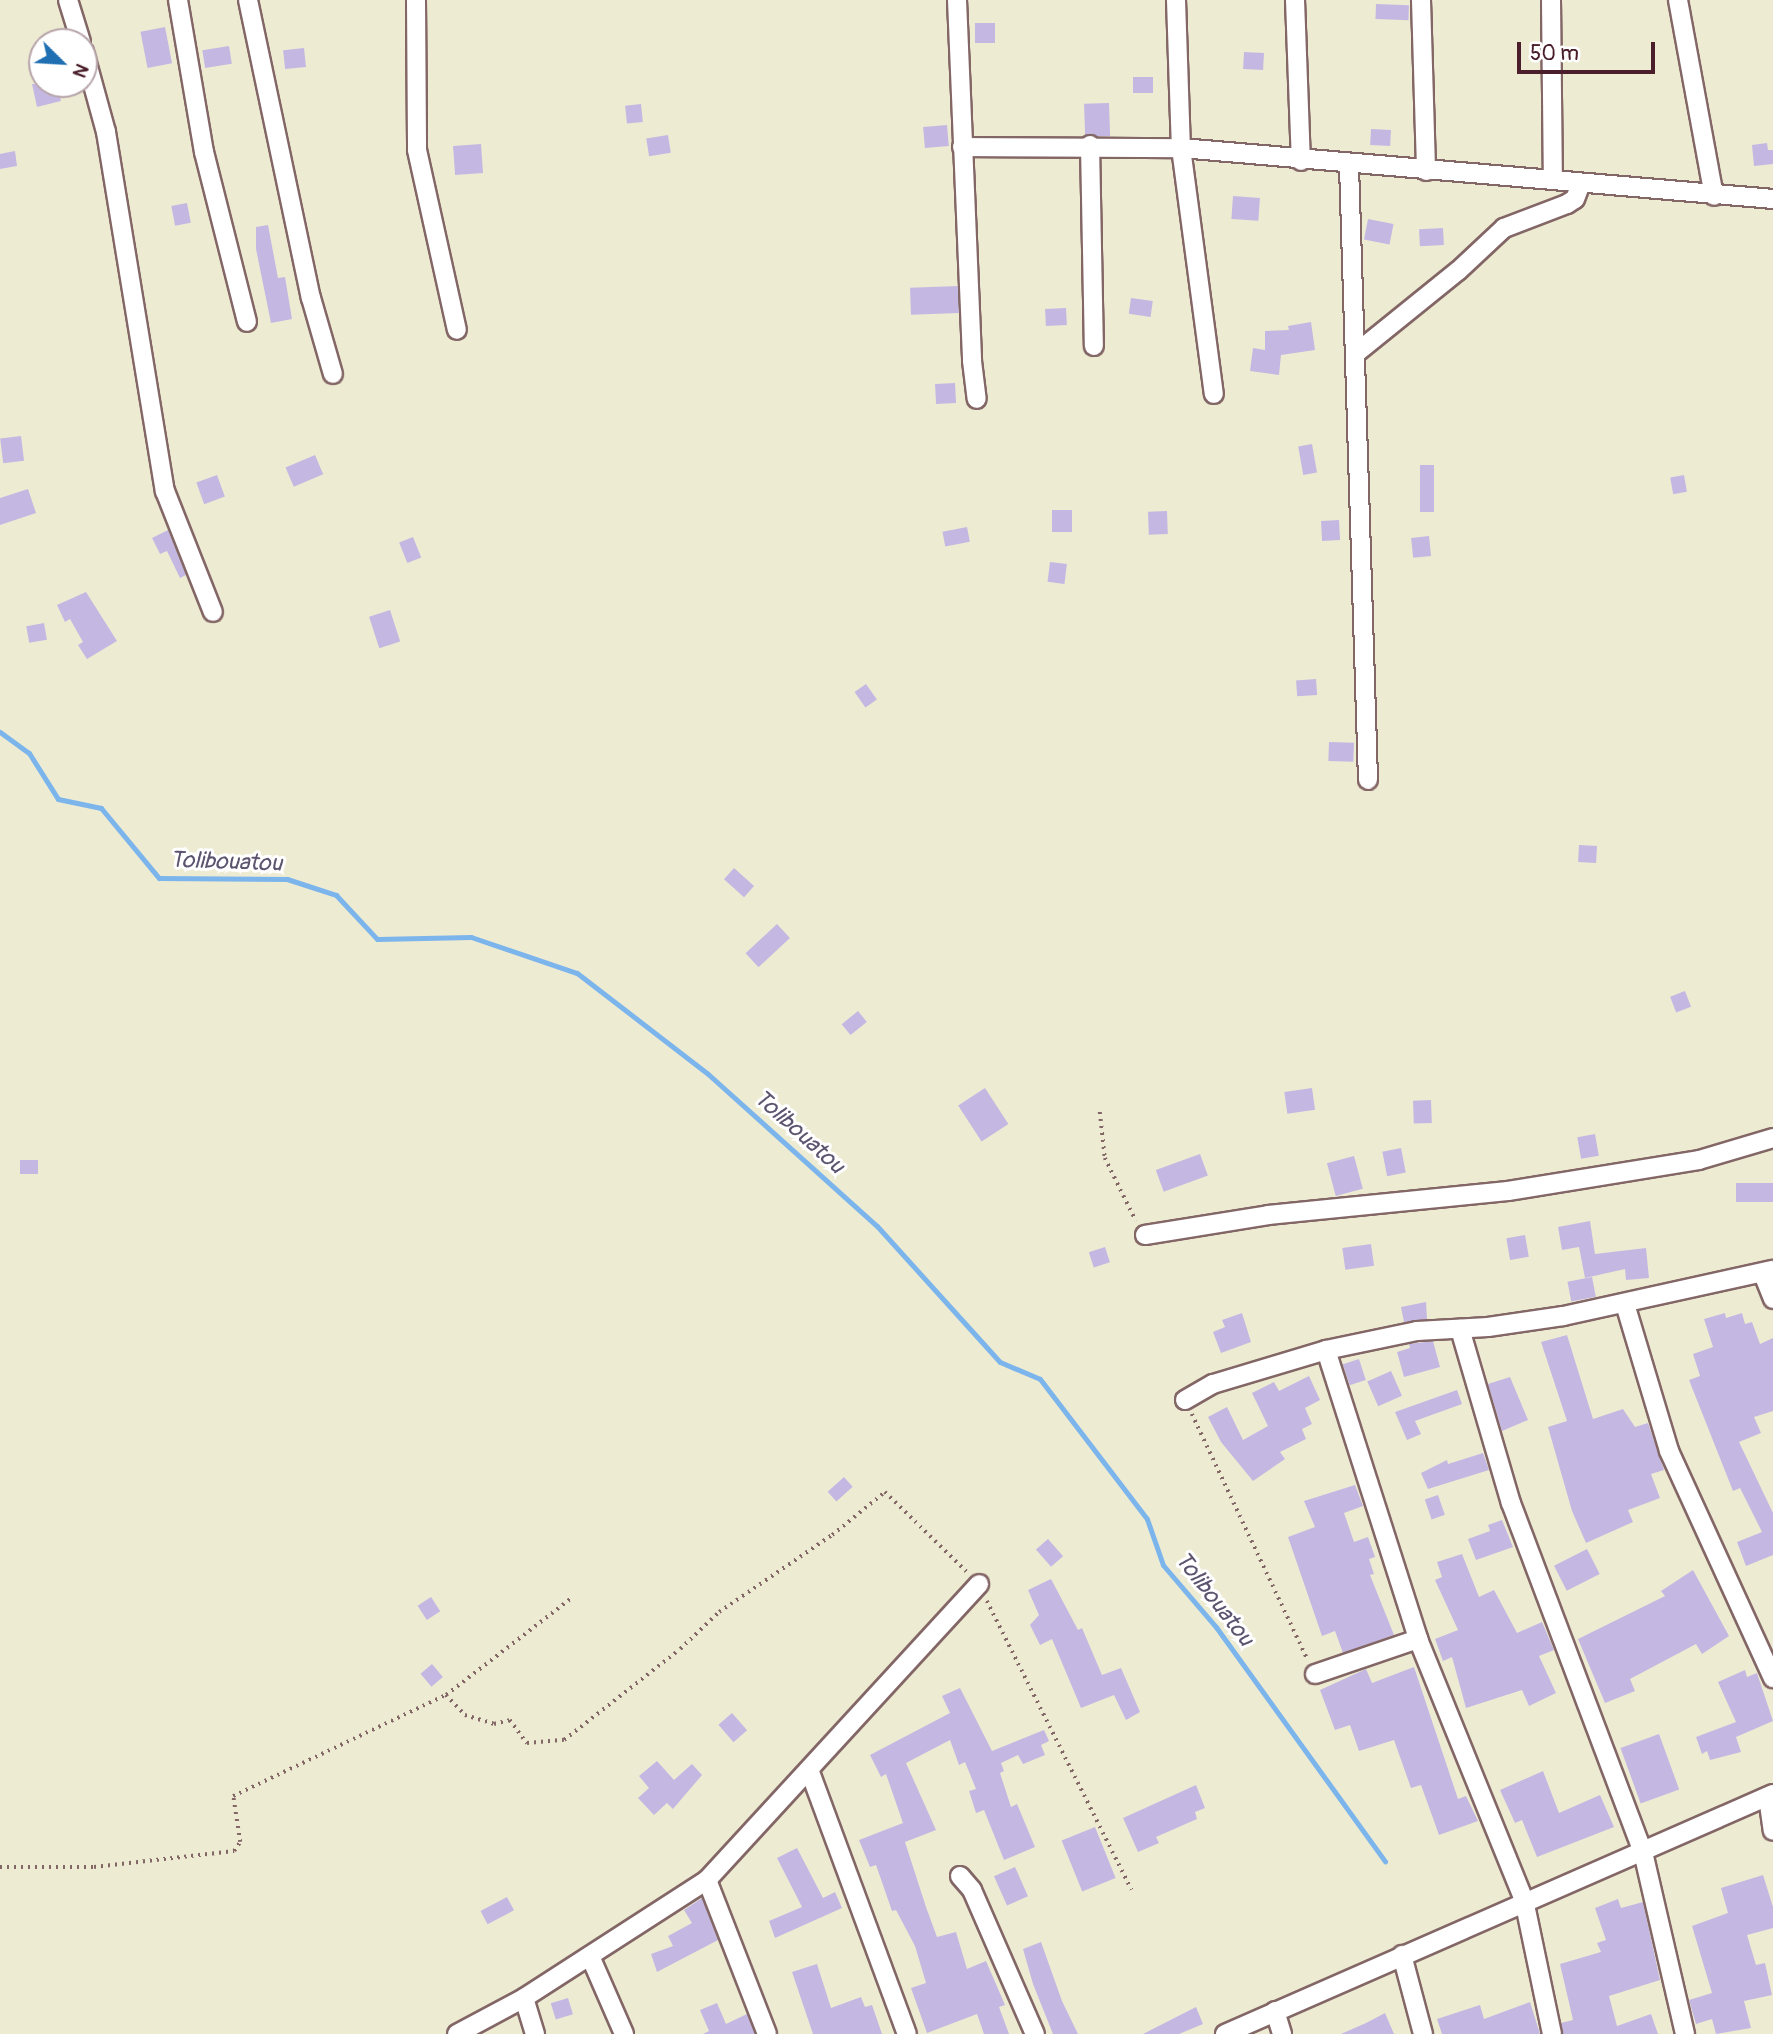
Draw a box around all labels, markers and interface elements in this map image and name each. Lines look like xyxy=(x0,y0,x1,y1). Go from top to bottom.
north arrow xyxy=(28,28,98,98)
scale bar xyxy=(1521,28,1659,72)
text: 50 m xyxy=(1530,40,1579,67)
text: N xyxy=(67,60,94,81)
water label: Tolibouatou xyxy=(170,846,282,878)
water label: Tolibouatou xyxy=(748,1084,850,1180)
water label: Tolibouatou xyxy=(1169,1546,1259,1652)

